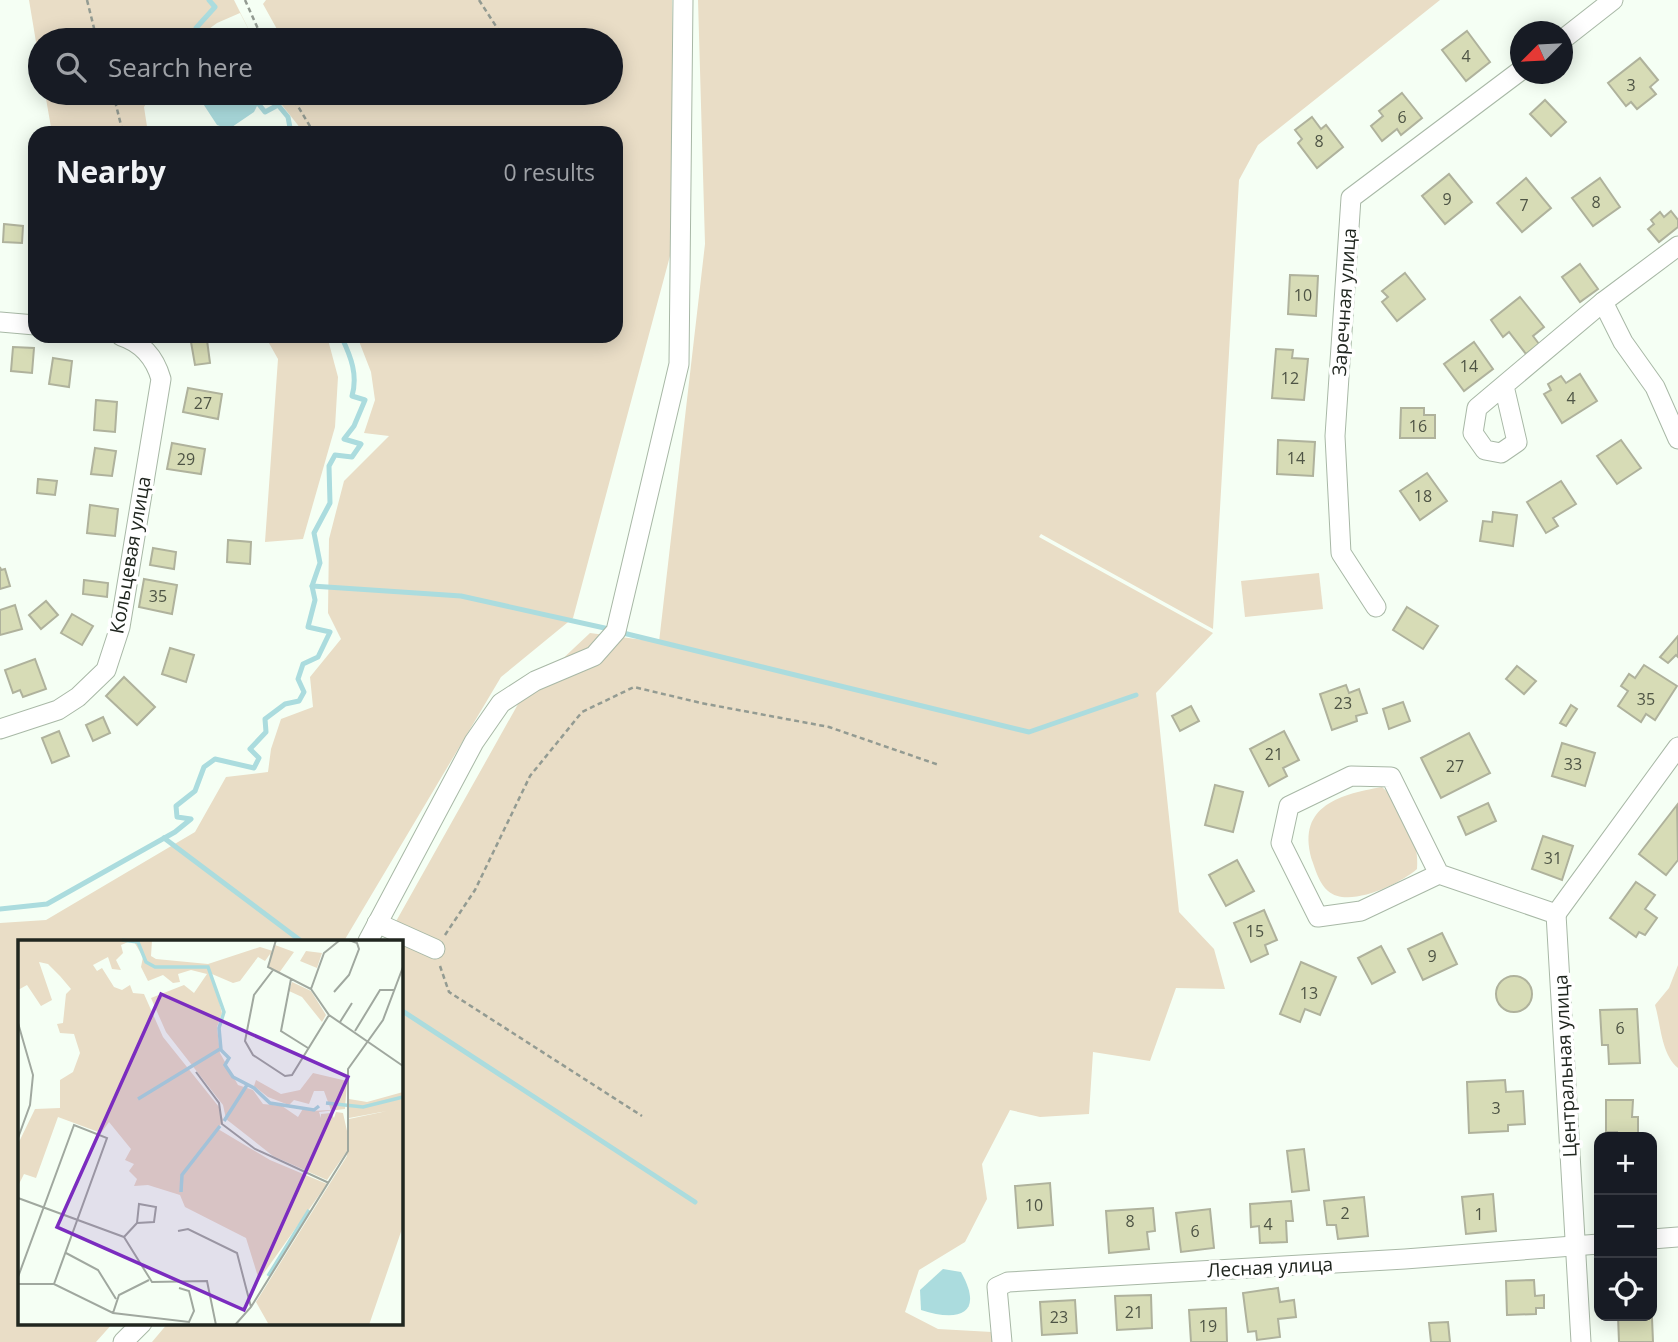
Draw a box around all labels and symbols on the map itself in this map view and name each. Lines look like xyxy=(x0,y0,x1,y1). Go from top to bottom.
north arrow xyxy=(1510,21,1573,84)
house number: 4 xyxy=(1461,45,1471,67)
house number: 3 xyxy=(1626,74,1636,96)
house number: 6 xyxy=(1397,106,1407,128)
house number: 8 xyxy=(1314,130,1324,152)
house number: 9 xyxy=(1442,188,1452,210)
house number: 8 xyxy=(1591,191,1601,213)
house number: 7 xyxy=(1519,194,1529,216)
street label: Заречная улица xyxy=(1326,227,1362,377)
house number: 10 xyxy=(1294,284,1312,306)
house number: 14 xyxy=(1460,355,1478,377)
house number: 12 xyxy=(1281,367,1299,389)
house number: 4 xyxy=(1566,387,1576,409)
house number: 27 xyxy=(194,392,212,414)
house number: 16 xyxy=(1409,415,1427,437)
house number: 14 xyxy=(1287,447,1305,469)
house number: 29 xyxy=(177,448,195,470)
street label: Кольцевая улица xyxy=(103,474,157,636)
house number: 18 xyxy=(1414,485,1432,507)
house number: 35 xyxy=(149,585,167,607)
house number: 35 xyxy=(1637,688,1655,710)
house number: 23 xyxy=(1334,692,1352,714)
house number: 21 xyxy=(1265,743,1283,765)
house number: 33 xyxy=(1564,753,1582,775)
house number: 27 xyxy=(1446,755,1464,777)
house number: 31 xyxy=(1544,847,1562,869)
house number: 15 xyxy=(1246,920,1264,942)
inset map xyxy=(18,940,402,1324)
house number: 9 xyxy=(1427,945,1437,967)
street label: Центральная улица xyxy=(1547,974,1583,1158)
house number: 13 xyxy=(1300,982,1318,1004)
house number: 6 xyxy=(1615,1017,1625,1039)
house number: 3 xyxy=(1491,1097,1501,1119)
house number: 10 xyxy=(1025,1194,1043,1216)
house number: 2 xyxy=(1340,1202,1350,1224)
house number: 1 xyxy=(1474,1203,1484,1225)
house number: 8 xyxy=(1125,1210,1135,1232)
house number: 4 xyxy=(1263,1213,1273,1235)
house number: 6 xyxy=(1190,1220,1200,1242)
street label: Лесная улица xyxy=(1206,1251,1334,1283)
house number: 21 xyxy=(1125,1301,1143,1323)
house number: 23 xyxy=(1050,1306,1068,1328)
house number: 19 xyxy=(1199,1315,1217,1337)

